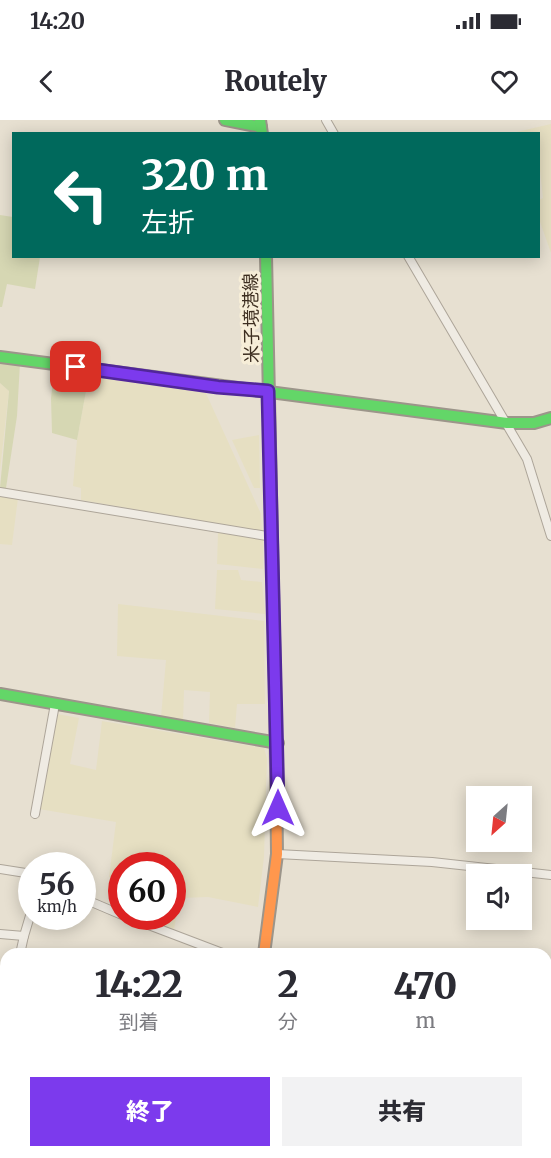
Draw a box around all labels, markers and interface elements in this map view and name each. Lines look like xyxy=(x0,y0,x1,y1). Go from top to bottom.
text: 14:20 xyxy=(30,7,85,35)
text: Routely xyxy=(224,64,327,98)
icon: back xyxy=(30,65,63,98)
icon: heart xyxy=(488,65,521,98)
text: 320 m xyxy=(141,149,268,201)
icon: left xyxy=(42,156,120,234)
text: 左折 xyxy=(141,205,195,239)
street label: 米子境港線 xyxy=(239,273,263,363)
pin xyxy=(50,341,101,392)
icon: arrive xyxy=(59,350,92,383)
position arrow xyxy=(246,776,310,840)
north arrow xyxy=(466,786,532,852)
map controls xyxy=(466,786,532,930)
speed limit sign: 60 xyxy=(108,852,186,930)
button: sound xyxy=(466,864,532,930)
text: 56 xyxy=(39,865,75,903)
text: km/h xyxy=(37,897,77,916)
text: 14:22 xyxy=(95,962,183,1007)
text: 2 xyxy=(278,962,299,1007)
text: 470 xyxy=(393,964,457,1009)
text: m xyxy=(415,1008,435,1033)
text: 到着 xyxy=(119,1009,159,1034)
text: 分 xyxy=(278,1009,298,1034)
button: 終了 xyxy=(30,1077,270,1146)
button: 共有 xyxy=(282,1077,522,1146)

